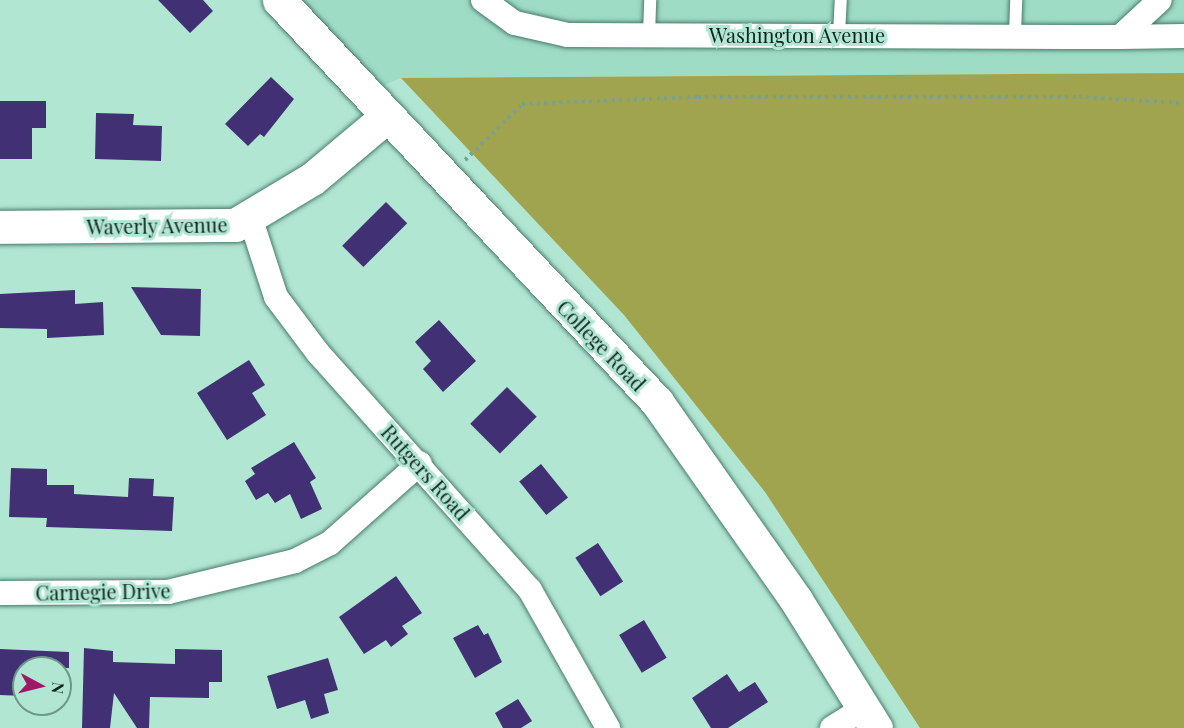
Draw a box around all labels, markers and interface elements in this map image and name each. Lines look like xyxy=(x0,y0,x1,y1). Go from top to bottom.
street label: Washington Avenue xyxy=(709,22,885,46)
street label: Waverly Avenue xyxy=(86,212,228,238)
street label: College Road xyxy=(553,295,651,395)
street label: Rutgers Road xyxy=(377,419,475,525)
street label: Carnegie Drive xyxy=(35,578,171,604)
north arrow xyxy=(12,656,72,716)
text: N xyxy=(47,681,70,695)

